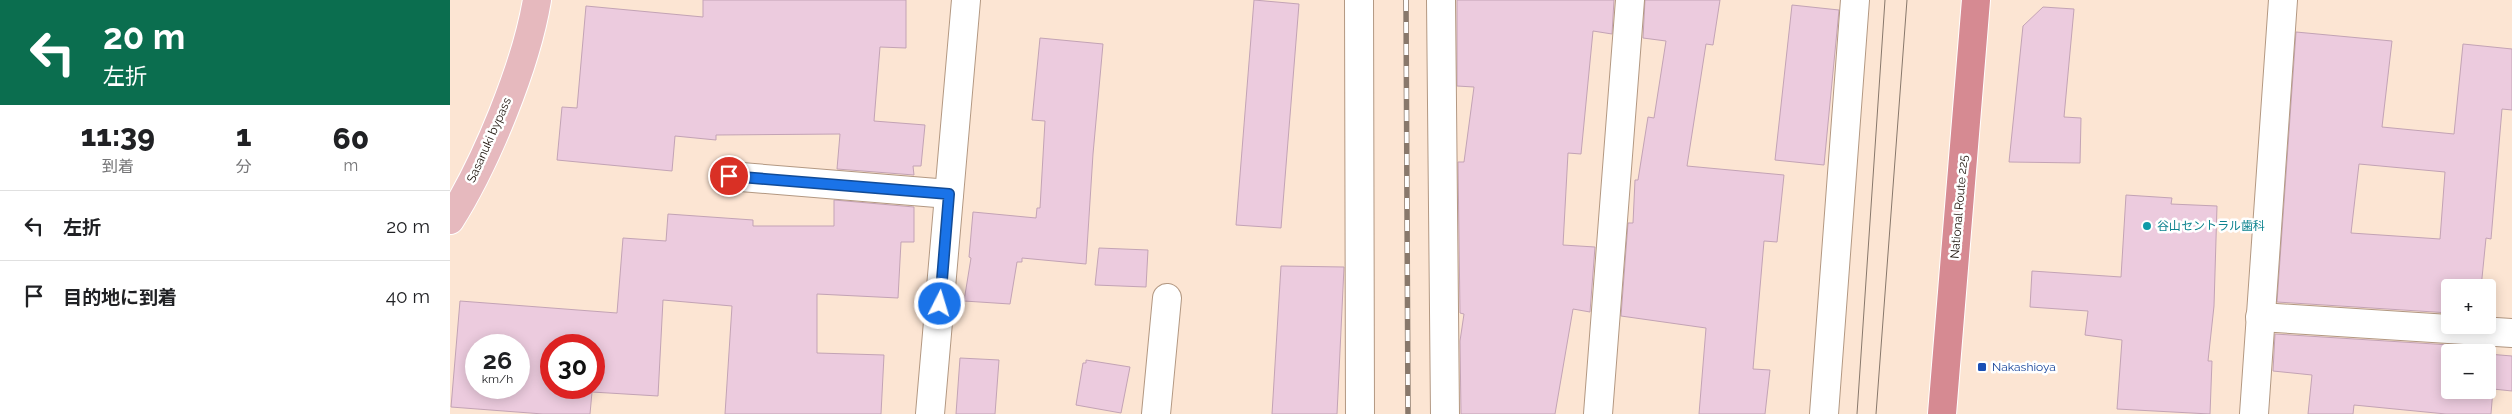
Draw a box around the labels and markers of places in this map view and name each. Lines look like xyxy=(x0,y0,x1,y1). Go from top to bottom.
pin xyxy=(708,155,750,197)
place label: 谷山セントラル歯科 xyxy=(2157,219,2265,233)
marker: 谷山セントラル歯科 xyxy=(2141,220,2153,232)
place label: Nakashioya xyxy=(1992,360,2056,374)
marker: Nakashioya xyxy=(1976,361,1988,373)

